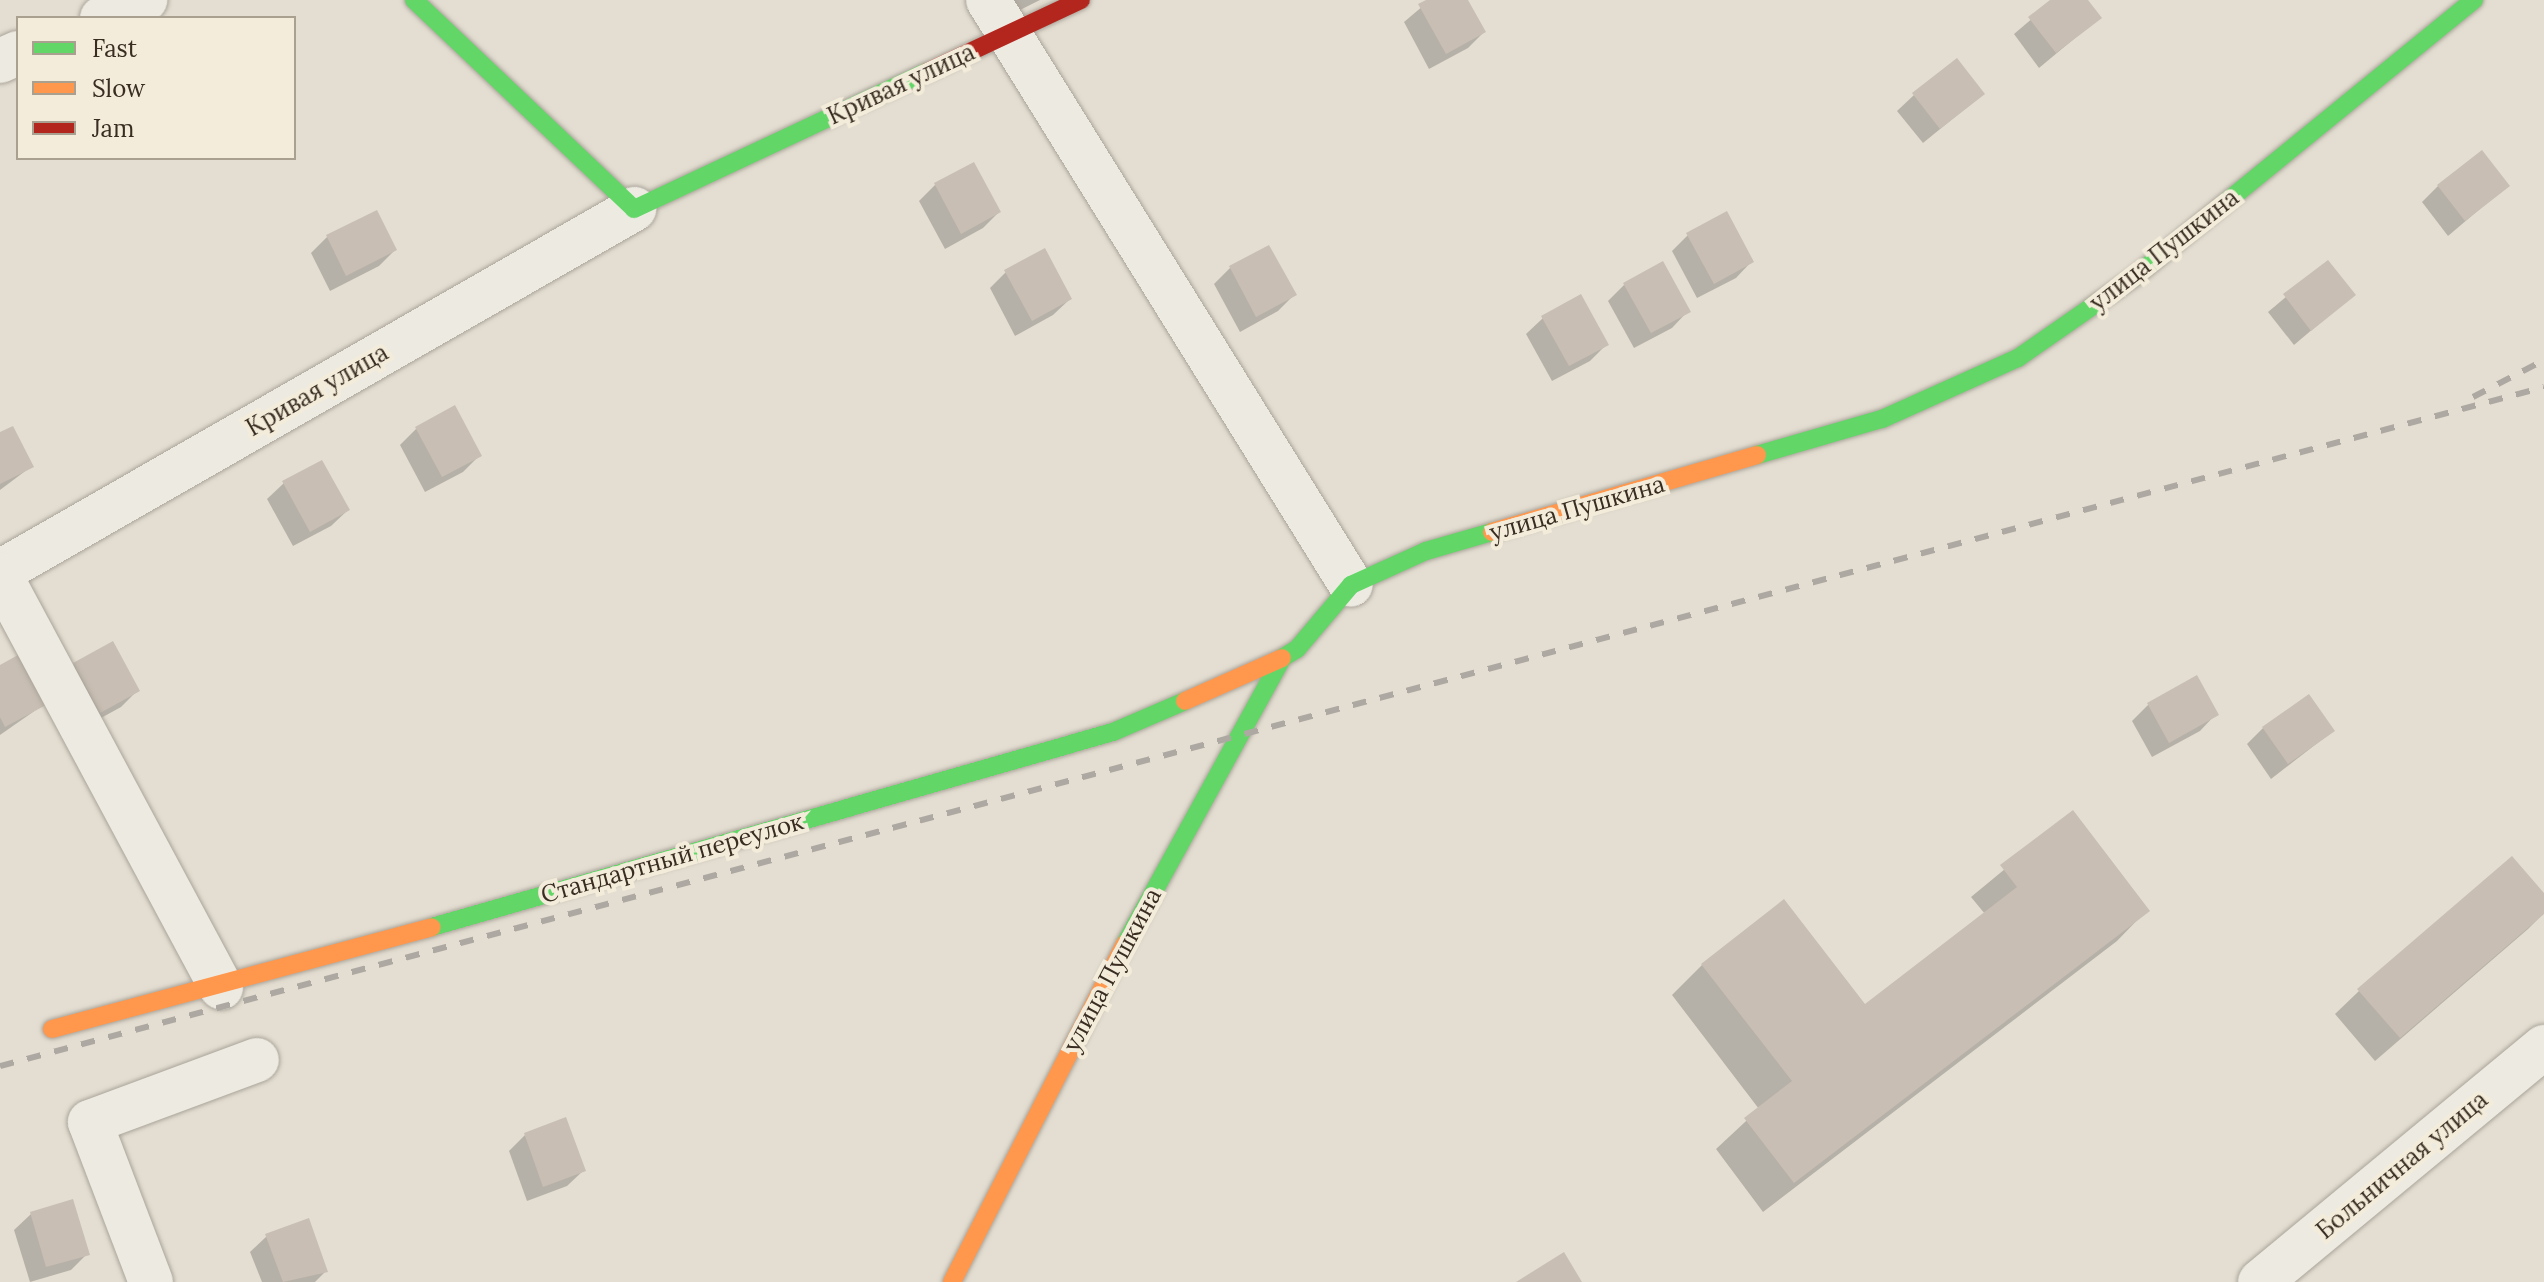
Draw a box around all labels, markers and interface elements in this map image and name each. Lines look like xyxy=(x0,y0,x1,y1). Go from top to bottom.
legend xyxy=(16,16,296,160)
text: Fast xyxy=(92,33,137,64)
street label: Кривая улица xyxy=(823,37,979,131)
text: Slow xyxy=(92,73,145,104)
text: Jam xyxy=(92,113,134,144)
street label: улица Пушкина xyxy=(2084,183,2244,317)
street label: Кривая улица xyxy=(241,338,393,442)
street label: улица Пушкина xyxy=(1486,469,1668,547)
street label: Стандартный переулок xyxy=(537,807,807,909)
street label: улица Пушкина xyxy=(1057,883,1167,1057)
street label: Больничная улица xyxy=(2311,1085,2493,1245)

